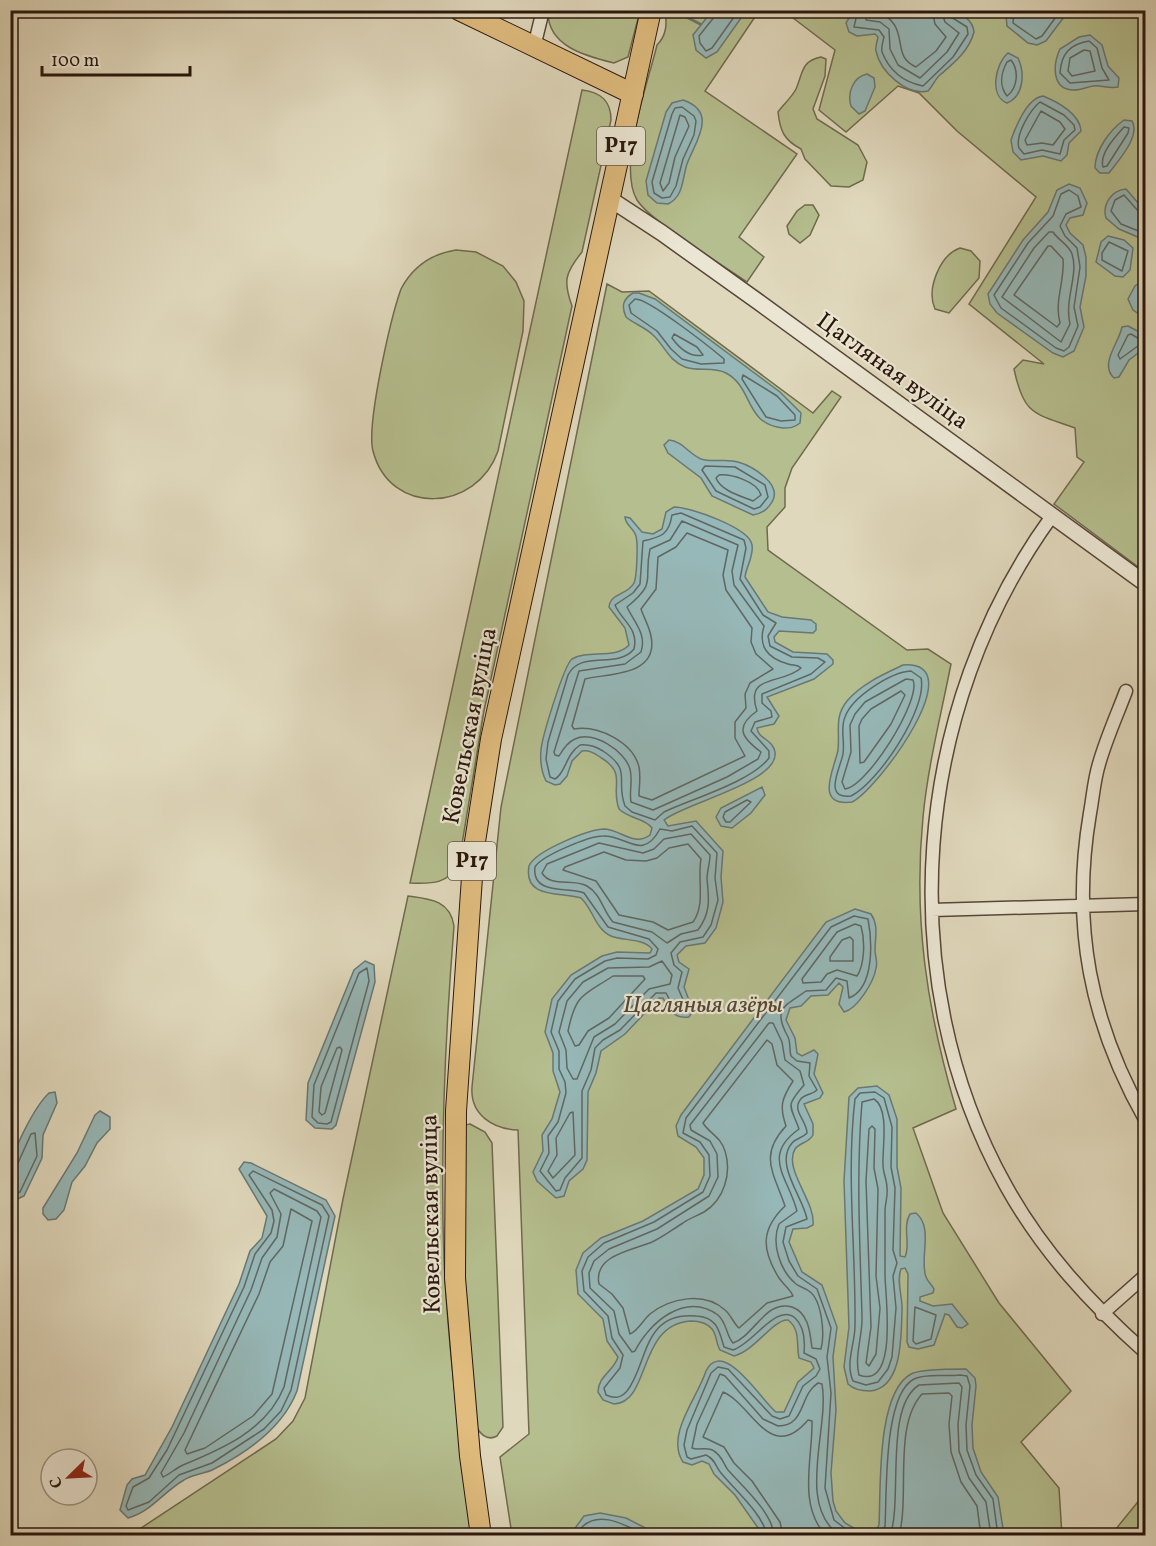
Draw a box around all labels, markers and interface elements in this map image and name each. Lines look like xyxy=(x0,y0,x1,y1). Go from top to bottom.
scale bar xyxy=(42,39,190,77)
text: 100 m xyxy=(51,49,100,74)
road number: Р17 xyxy=(597,127,645,165)
street label: Цагляная вуліца xyxy=(809,305,975,439)
street label: Ковельская вуліца xyxy=(435,625,507,827)
road number: Р17 xyxy=(448,842,496,880)
park label: Цагляныя азёры xyxy=(623,989,783,1023)
street label: Ковельская вуліца xyxy=(413,1114,451,1314)
north arrow xyxy=(39,1447,99,1507)
text: С xyxy=(45,1473,69,1491)

